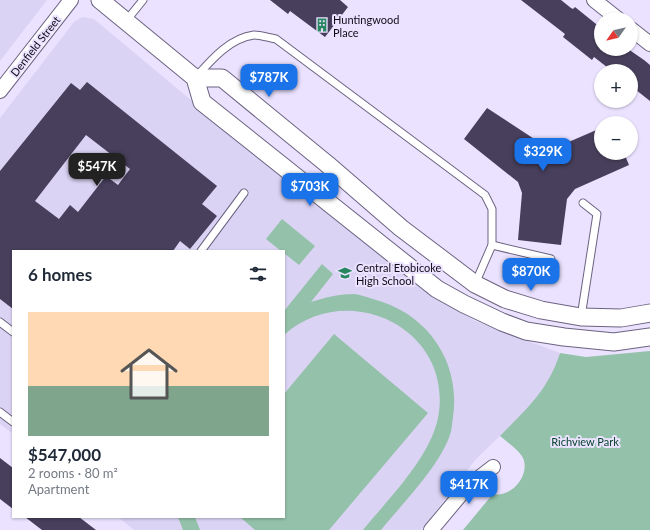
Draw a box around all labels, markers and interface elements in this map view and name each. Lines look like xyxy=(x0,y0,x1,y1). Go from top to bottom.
north arrow xyxy=(594,12,638,56)
map controls xyxy=(594,12,638,160)
street label: Denfield Street xyxy=(7,13,63,79)
place label: Huntingwood Place xyxy=(333,13,399,39)
building icon: Huntingwood Place xyxy=(314,17,330,33)
pin: $787K xyxy=(241,64,297,98)
button: + xyxy=(594,64,638,108)
text: $787K xyxy=(249,69,289,85)
button: − xyxy=(594,116,638,160)
pin: $329K xyxy=(515,138,571,172)
text: $329K xyxy=(523,143,563,159)
pin: $547K xyxy=(69,153,125,187)
text: $547K xyxy=(77,158,117,174)
pin: $703K xyxy=(282,173,338,207)
text: $703K xyxy=(290,178,330,194)
pin: $870K xyxy=(503,258,559,292)
place label: Central Etobicoke High School xyxy=(356,261,442,287)
icon: filters xyxy=(247,263,269,285)
text: $870K xyxy=(511,263,551,279)
text: 6 homes xyxy=(28,264,92,285)
school or university icon: Central Etobicoke High School xyxy=(337,265,353,281)
icon: home xyxy=(113,338,185,410)
park label: Richview Park xyxy=(551,435,619,448)
text: $547,000 xyxy=(28,444,101,465)
text: 2 rooms · 80 m² xyxy=(28,465,118,481)
pin: $417K xyxy=(441,471,497,505)
text: $417K xyxy=(449,476,489,492)
text: Apartment xyxy=(28,481,89,497)

